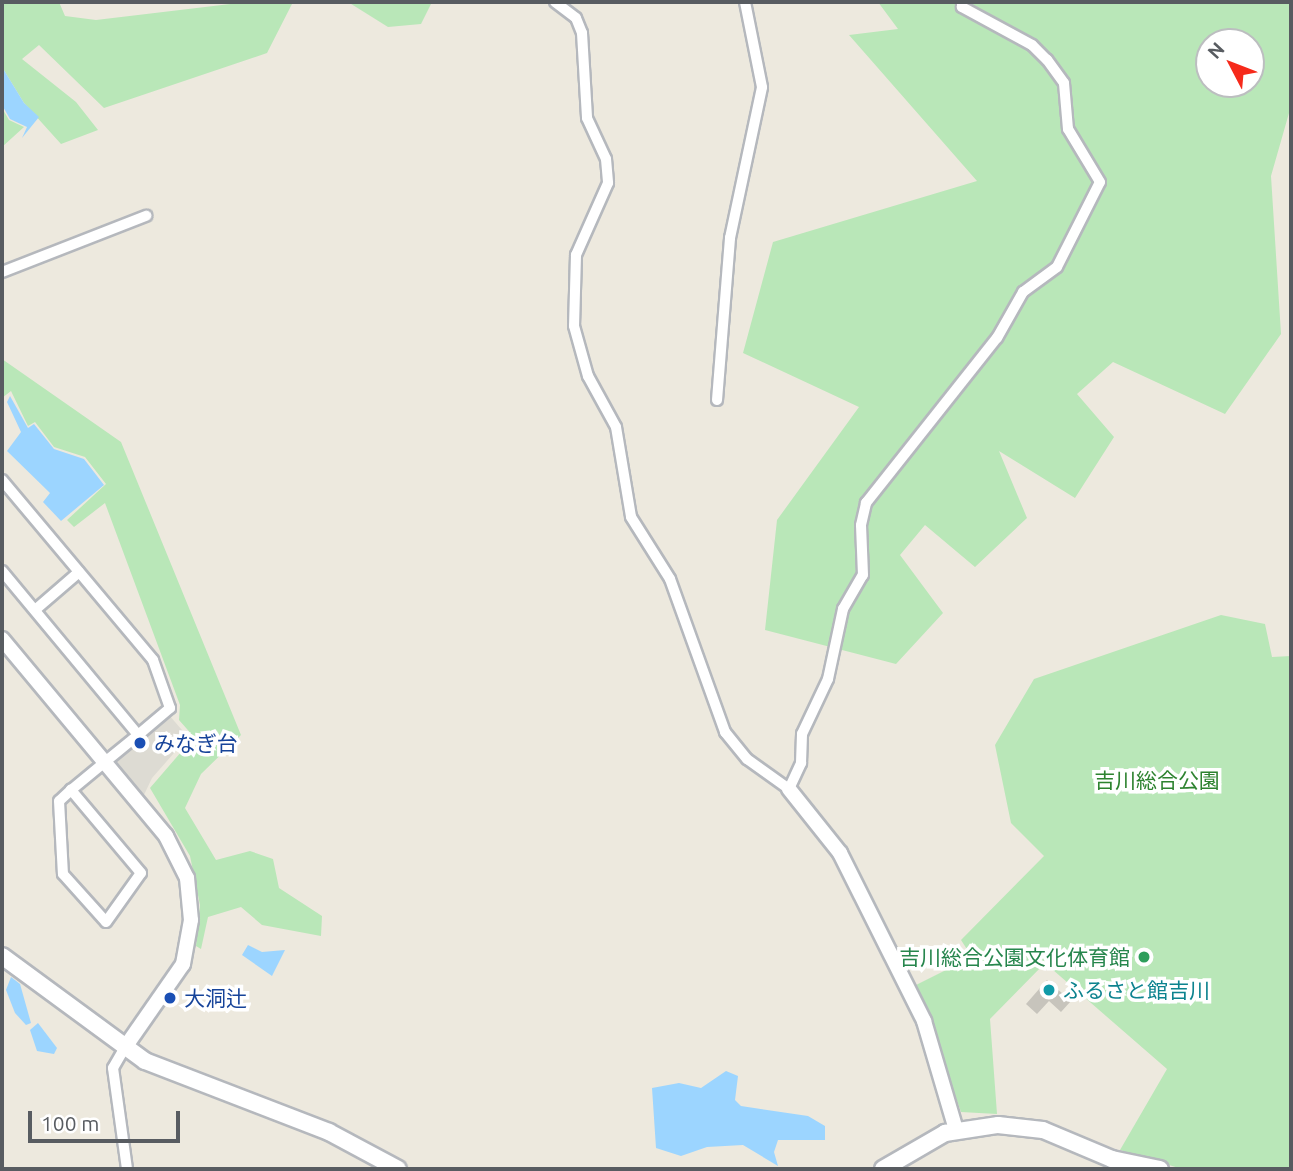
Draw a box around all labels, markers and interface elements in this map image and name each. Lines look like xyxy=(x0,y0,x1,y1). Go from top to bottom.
north arrow xyxy=(1195,28,1265,98)
text: N xyxy=(1203,38,1229,63)
place label: みなぎ台 xyxy=(154,730,238,756)
marker: みなぎ台 xyxy=(132,735,148,751)
park label: 吉川総合公園 xyxy=(1094,767,1220,793)
place label: 吉川総合公園文化体育館 xyxy=(899,944,1130,970)
marker: 吉川総合公園文化体育館 xyxy=(1136,949,1152,965)
place label: ふるさと館吉川 xyxy=(1063,977,1210,1003)
marker: ふるさと館吉川 xyxy=(1041,982,1057,998)
place label: 大洞辻 xyxy=(184,985,247,1011)
marker: 大洞辻 xyxy=(162,990,178,1006)
scale bar xyxy=(32,1098,184,1142)
text: 100 m xyxy=(41,1111,99,1135)

